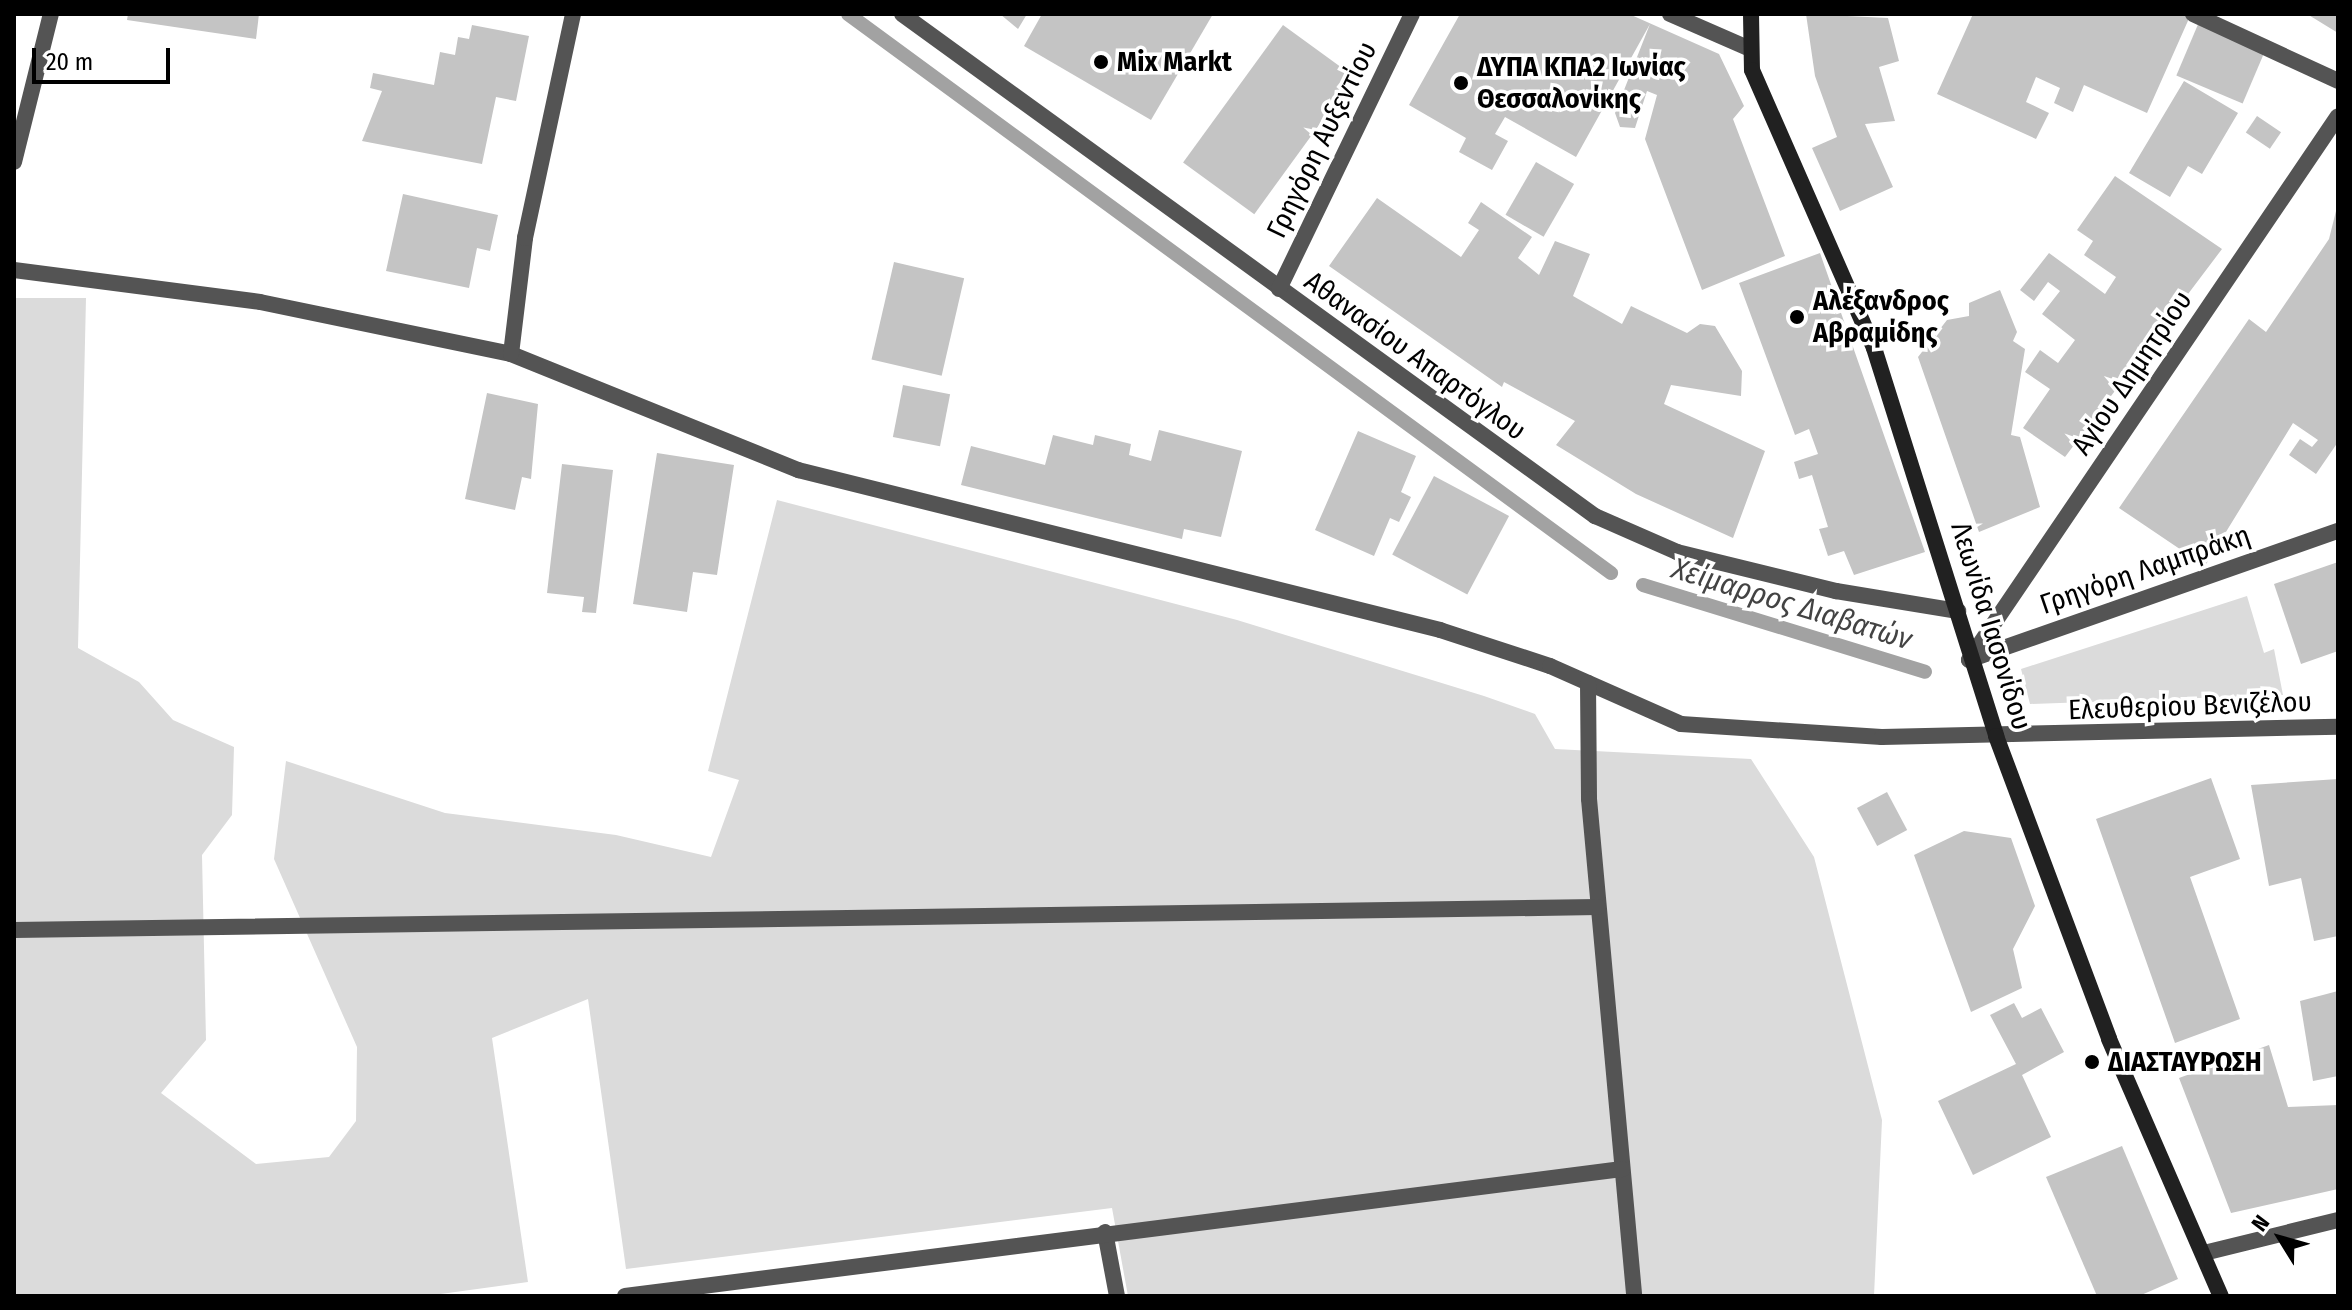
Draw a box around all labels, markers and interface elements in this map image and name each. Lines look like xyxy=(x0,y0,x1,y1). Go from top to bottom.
scale bar xyxy=(36,32,174,82)
street label: Γρηγόρη Αυξεντίου xyxy=(1260,36,1384,244)
place label: Mix Markt xyxy=(1117,45,1232,79)
text: 20 m xyxy=(46,48,93,76)
place label: ΔΥΠΑ ΚΠΑ2 Ιωνίας Θεσσαλονίκης xyxy=(1477,50,1686,116)
marker: Mix Markt xyxy=(1092,53,1110,71)
marker: ΔΥΠΑ ΚΠΑ2 Ιωνίας Θεσσαλονίκης xyxy=(1452,74,1470,92)
street label: Αθανασίου Απαρτόγλου xyxy=(1298,264,1532,448)
place label: Αλέξανδρος Αβραμίδης xyxy=(1813,284,1949,350)
street label: Αγίου Δημητρίου xyxy=(2065,285,2199,461)
marker: Αλέξανδρος Αβραμίδης xyxy=(1788,308,1806,326)
street label: Λεωνίδα Ιασονίδου xyxy=(1943,518,2039,734)
street label: Γρηγόρη Λαμπράκη xyxy=(2036,518,2254,622)
water label: Χείμαρρος Διαβατών xyxy=(1668,550,1916,658)
street label: Ελευθερίου Βενιζέλου xyxy=(2068,685,2312,727)
place label: ΔΙΑΣΤΑΥΡΩΣΗ xyxy=(2108,1045,2262,1079)
marker: ΔΙΑΣΤΑΥΡΩΣΗ xyxy=(2083,1053,2101,1071)
north arrow xyxy=(2240,1198,2320,1278)
text: N xyxy=(2246,1210,2275,1237)

